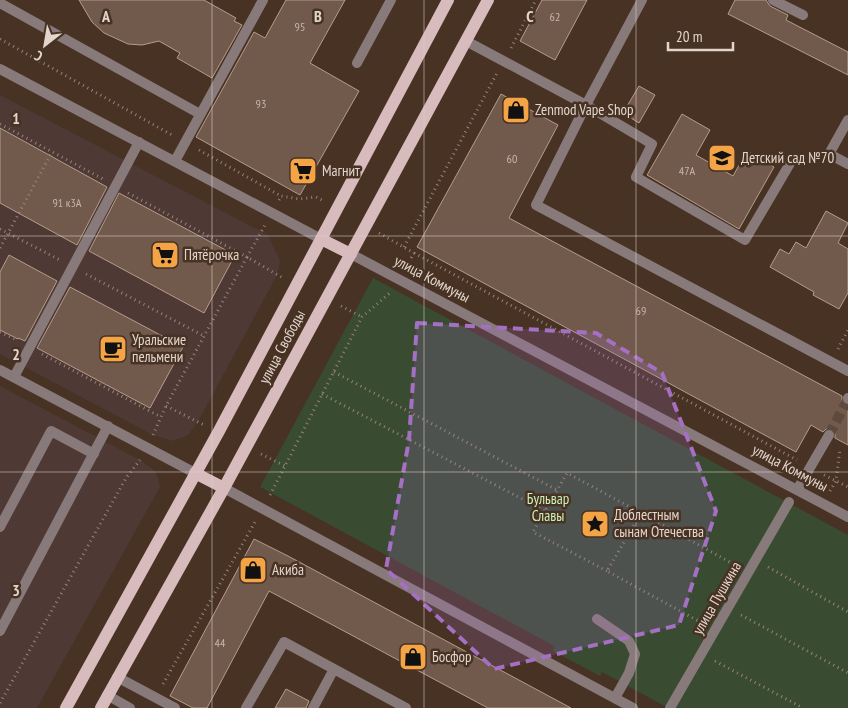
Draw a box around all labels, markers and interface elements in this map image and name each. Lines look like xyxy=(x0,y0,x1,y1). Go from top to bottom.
text: A xyxy=(101,6,111,26)
text: B xyxy=(314,6,322,26)
text: C xyxy=(526,6,534,26)
house number: 62 xyxy=(550,9,560,24)
house number: 95 xyxy=(295,19,305,34)
north arrow xyxy=(20,20,70,70)
scale bar xyxy=(668,20,733,52)
text: 20 m xyxy=(676,27,702,46)
text: С xyxy=(30,46,46,66)
shop icon: Zenmod Vape Shop xyxy=(501,95,531,125)
house number: 93 xyxy=(256,96,266,111)
place label: Zenmod Vape Shop xyxy=(535,100,634,119)
text: 1 xyxy=(12,108,20,128)
school or university icon: Детский сад №70 xyxy=(707,143,737,173)
place label: Детский сад №70 xyxy=(741,148,834,167)
house number: 60 xyxy=(507,151,517,166)
supermarket icon: Магнит xyxy=(288,156,318,186)
place label: Магнит xyxy=(322,161,360,180)
house number: 47А xyxy=(679,163,696,178)
house number: 91 к3А xyxy=(52,195,82,210)
supermarket icon: Пятёрочка xyxy=(150,240,180,270)
place label: Пятёрочка xyxy=(184,245,239,264)
street label: улица Коммуны xyxy=(391,251,473,306)
house number: 69 xyxy=(636,303,646,318)
street label: улица Свободы xyxy=(254,307,309,387)
place label: Уральские пельмени xyxy=(132,330,186,366)
cafe icon: Уральские пельмени xyxy=(98,334,128,364)
text: 2 xyxy=(12,344,20,364)
street label: улица Коммуны xyxy=(749,440,831,495)
park label: Бульвар Славы xyxy=(527,489,569,525)
place label: Доблестным сынам Отечества xyxy=(614,505,704,541)
place icon: Доблестным сынам Отечества xyxy=(580,509,610,539)
shop icon: Акиба xyxy=(238,555,268,585)
street label: улица Пушкина xyxy=(688,558,745,638)
place label: Акиба xyxy=(272,560,304,579)
text: 3 xyxy=(12,580,20,600)
house number: 44 xyxy=(215,635,226,650)
shop icon: Босфор xyxy=(398,642,428,672)
place label: Босфор xyxy=(432,647,472,666)

